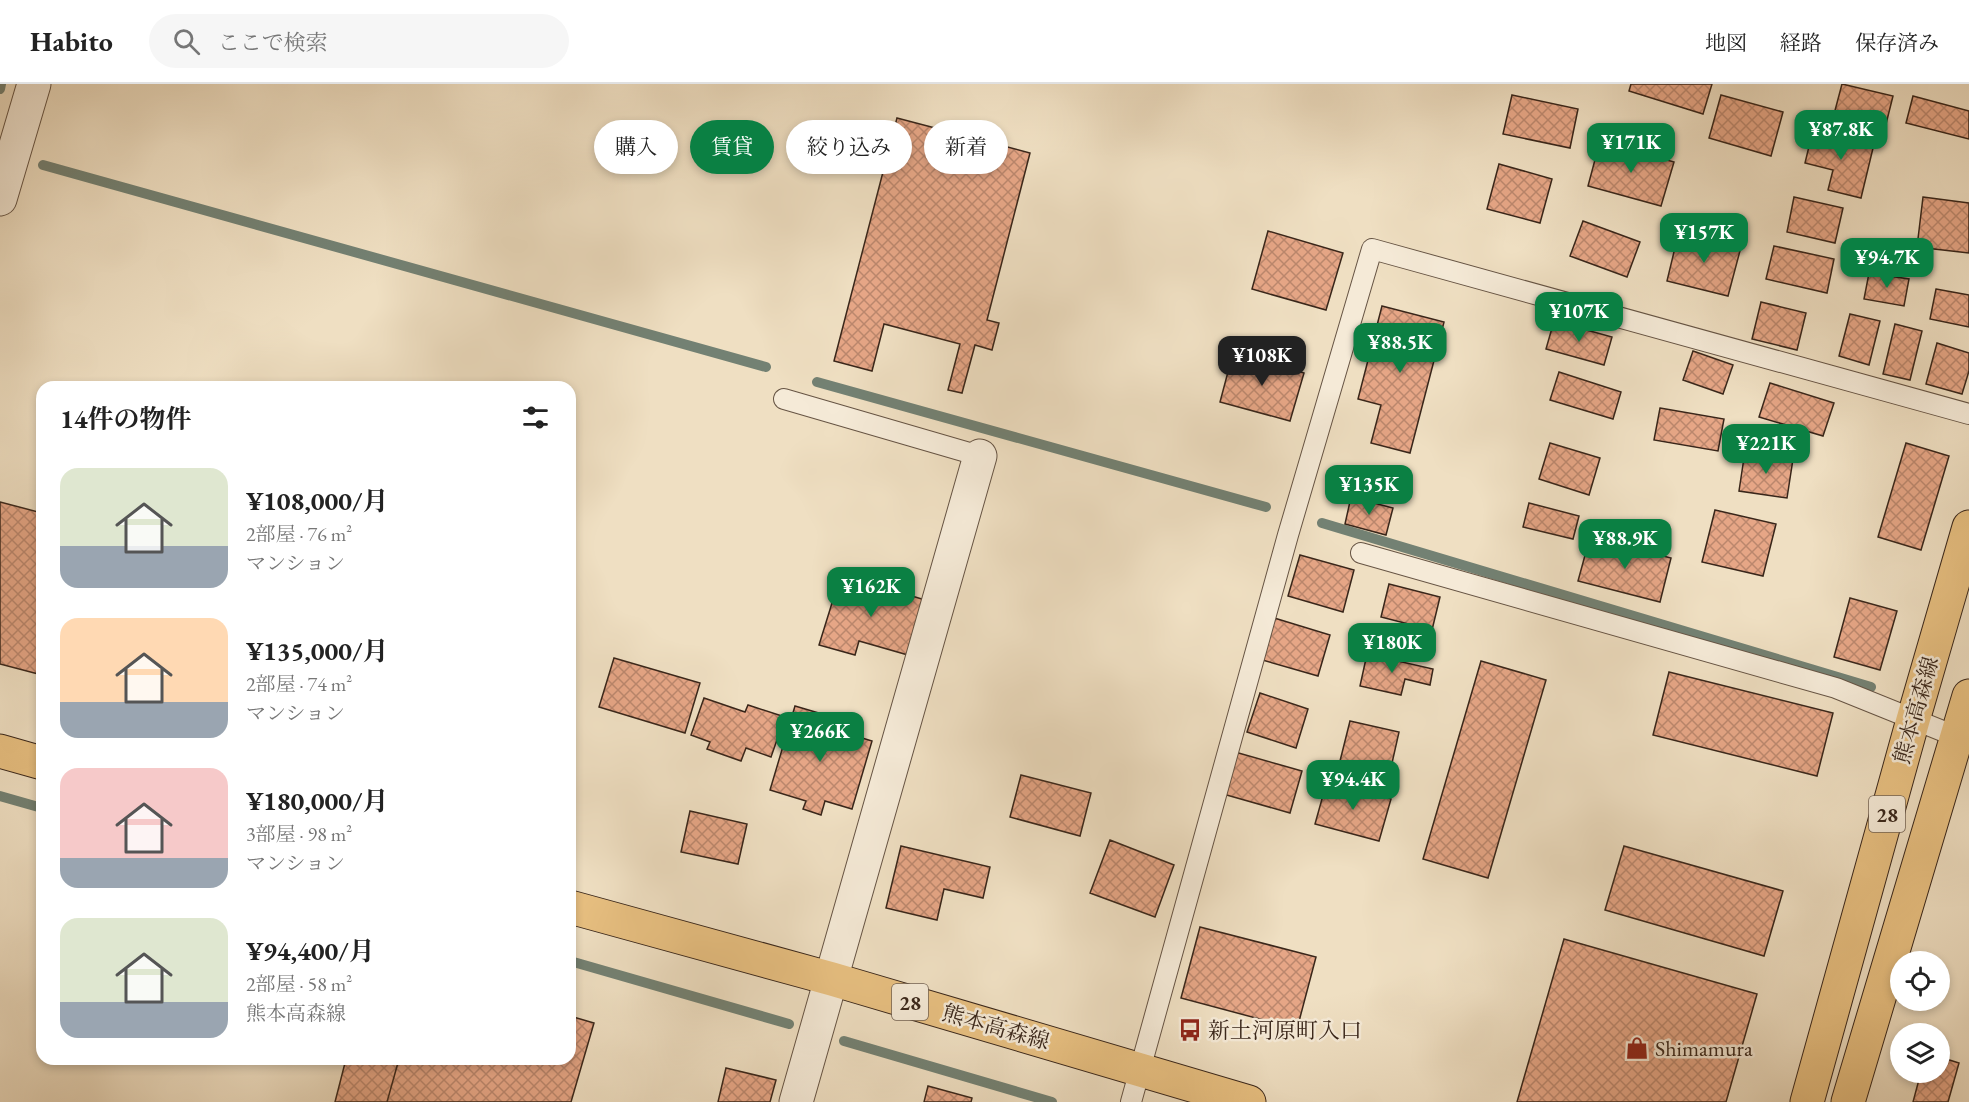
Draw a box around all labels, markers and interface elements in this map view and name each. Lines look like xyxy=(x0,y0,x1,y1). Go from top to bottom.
search box xyxy=(149,14,569,68)
text: Habito xyxy=(30,23,113,59)
icon: search xyxy=(170,25,203,58)
text: ここで検索 xyxy=(218,28,328,57)
text: 地図 xyxy=(1705,29,1747,56)
text: 経路 xyxy=(1780,29,1822,56)
text: 保存済み xyxy=(1855,29,1939,56)
pin: ¥87.8K xyxy=(1792,110,1890,161)
text: ¥87.8K xyxy=(1809,116,1874,142)
chip: 購入 xyxy=(594,120,678,174)
chip: 賃貸 xyxy=(690,120,774,174)
chip: 絞り込み xyxy=(786,120,912,174)
chip: 新着 xyxy=(924,120,1008,174)
pin: ¥171K xyxy=(1589,123,1673,174)
text: ¥171K xyxy=(1601,129,1661,155)
pin: ¥157K xyxy=(1662,213,1746,264)
text: ¥157K xyxy=(1674,219,1734,245)
pin: ¥94.7K xyxy=(1838,238,1936,289)
text: ¥94.7K xyxy=(1855,244,1920,270)
pin: ¥107K xyxy=(1537,292,1621,343)
text: ¥107K xyxy=(1549,298,1609,324)
pin: ¥88.5K xyxy=(1351,323,1449,374)
text: ¥88.5K xyxy=(1368,329,1433,355)
pin: ¥108K xyxy=(1220,336,1304,387)
text: ¥108K xyxy=(1232,342,1292,368)
icon: filters xyxy=(519,401,552,434)
text: 14件の物件 xyxy=(60,402,192,436)
pin: ¥221K xyxy=(1724,424,1808,475)
text: ¥221K xyxy=(1736,430,1796,456)
pin: ¥135K xyxy=(1327,465,1411,516)
text: ¥135K xyxy=(1339,471,1399,497)
text: ¥108,000/月 xyxy=(246,484,388,518)
icon: home xyxy=(108,492,180,564)
pin: ¥88.9K xyxy=(1576,519,1674,570)
text: 2部屋 · 76 m² xyxy=(246,521,352,547)
text: ¥88.9K xyxy=(1593,525,1658,551)
text: マンション xyxy=(246,550,345,576)
pin: ¥162K xyxy=(829,567,913,618)
text: ¥162K xyxy=(841,573,901,599)
pin: ¥180K xyxy=(1350,623,1434,674)
text: ¥180K xyxy=(1362,629,1422,655)
text: ¥135,000/月 xyxy=(246,634,388,668)
icon: home xyxy=(108,642,180,714)
street label: 熊本高森線 xyxy=(1887,653,1945,767)
text: 2部屋 · 74 m² xyxy=(246,671,352,697)
text: マンション xyxy=(246,700,345,726)
pin: ¥266K xyxy=(778,712,862,763)
text: ¥266K xyxy=(790,718,850,744)
pin: ¥94.4K xyxy=(1304,760,1402,811)
text: ¥94.4K xyxy=(1321,766,1386,792)
text: ¥180,000/月 xyxy=(246,784,388,818)
icon: home xyxy=(108,792,180,864)
road number: 28 xyxy=(1869,796,1905,832)
text: 3部屋 · 98 m² xyxy=(246,821,352,847)
text: マンション xyxy=(246,850,345,876)
text: ¥94,400/月 xyxy=(246,934,375,968)
icon: home xyxy=(108,942,180,1014)
map controls xyxy=(1890,951,1950,1083)
button: locate xyxy=(1890,951,1950,1011)
text: 2部屋 · 58 m² xyxy=(246,971,352,997)
road number: 28 xyxy=(892,984,928,1020)
street label: 熊本高森線 xyxy=(939,998,1053,1056)
text: 熊本高森線 xyxy=(246,1000,346,1026)
place label: 新土河原町入口 xyxy=(1208,1016,1362,1045)
bus stop icon: 新土河原町入口 xyxy=(1177,1017,1203,1043)
button: layers xyxy=(1890,1023,1950,1083)
place label: Shimamura xyxy=(1655,1034,1753,1063)
shop icon: Shimamura xyxy=(1624,1035,1650,1061)

